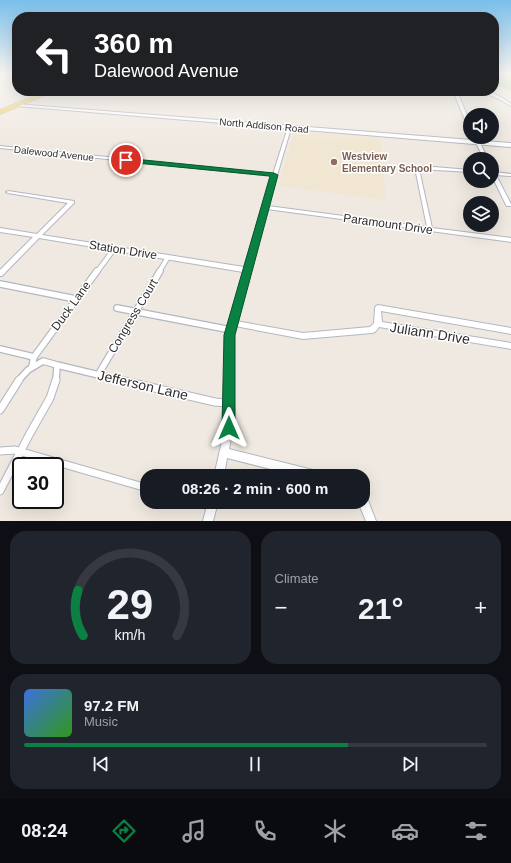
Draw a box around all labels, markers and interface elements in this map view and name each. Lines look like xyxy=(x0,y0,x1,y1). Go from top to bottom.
icon: left xyxy=(28,28,80,80)
text: 360 m xyxy=(94,28,173,59)
text: Dalewood Avenue xyxy=(94,61,239,81)
map controls xyxy=(463,108,499,232)
button: sound xyxy=(463,108,499,144)
street label: North Addison Road xyxy=(219,116,309,135)
pin xyxy=(109,143,143,177)
street label: Dalewood Avenue xyxy=(13,144,95,163)
icon: arrive xyxy=(115,149,137,171)
place label: Westview Elementary School xyxy=(342,151,432,174)
button: search xyxy=(463,152,499,188)
marker: Westview Elementary School xyxy=(329,157,339,167)
button: layers xyxy=(463,196,499,232)
street label: Paramount Drive xyxy=(342,211,434,237)
street label: Station Drive xyxy=(88,238,158,262)
street label: Congress Court xyxy=(105,276,161,356)
street label: Duck Lane xyxy=(48,278,94,333)
street label: Juliann Drive xyxy=(389,319,471,347)
street label: Jefferson Lane xyxy=(96,367,190,403)
position arrow xyxy=(208,407,250,449)
speed limit sign: 30 xyxy=(12,457,64,509)
text: 08:26 · 2 min · 600 m xyxy=(182,480,328,497)
text: Climate xyxy=(275,571,319,586)
text: 29 xyxy=(107,580,153,627)
text: 21° xyxy=(358,592,403,625)
text: − xyxy=(275,595,287,620)
text: + xyxy=(474,595,487,620)
text: km/h xyxy=(115,626,146,642)
text: 97.2 FM xyxy=(84,697,139,714)
text: Music xyxy=(84,714,118,729)
icon: previous xyxy=(90,753,112,775)
icon: pause xyxy=(244,753,266,775)
icon: next xyxy=(399,753,421,775)
icon: directions xyxy=(110,817,138,845)
icon: music xyxy=(180,817,208,845)
icon: phone xyxy=(251,817,279,845)
icon: climate xyxy=(321,817,349,845)
icon: car xyxy=(391,817,419,845)
icon: filters xyxy=(462,817,490,845)
text: 08:24 xyxy=(21,821,67,841)

